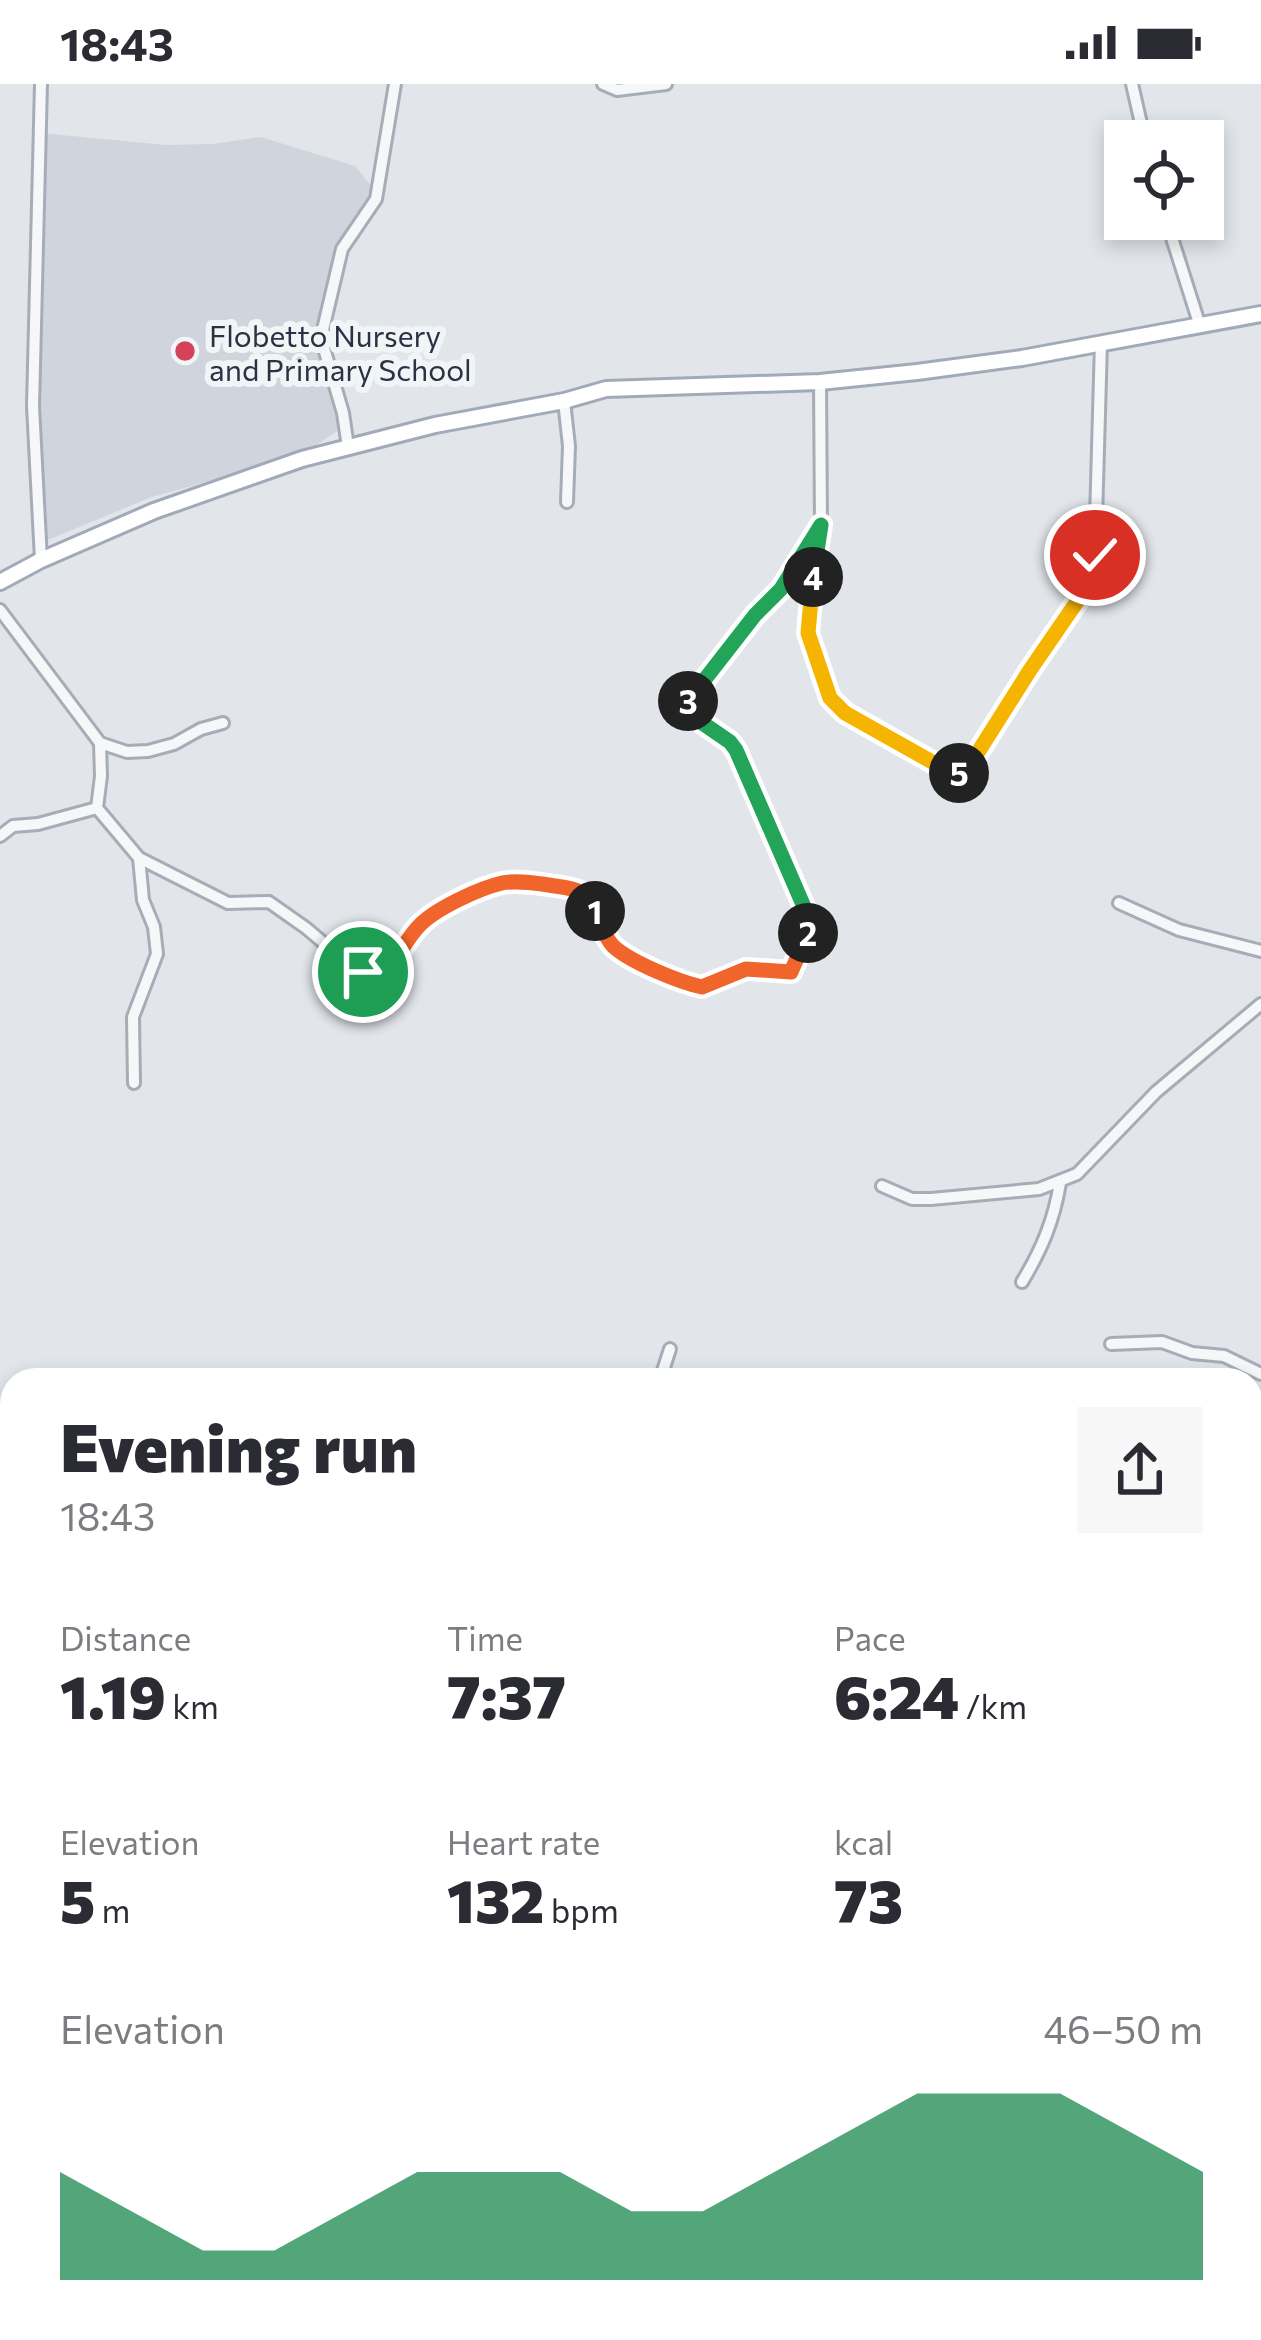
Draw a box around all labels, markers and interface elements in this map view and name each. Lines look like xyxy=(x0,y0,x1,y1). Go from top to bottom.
text: 18:43 xyxy=(60,15,174,70)
map controls xyxy=(1104,120,1224,240)
button: locate xyxy=(1104,120,1224,240)
place label: Flobetto Nursery and Primary School xyxy=(209,316,472,387)
marker: Flobetto Nursery and Primary School xyxy=(172,338,198,364)
pin xyxy=(1044,504,1146,606)
icon: check xyxy=(1062,522,1128,588)
pin: 4 xyxy=(783,547,843,607)
text: 4 xyxy=(803,556,823,597)
pin: 3 xyxy=(658,671,718,731)
text: 3 xyxy=(678,680,698,721)
pin: 5 xyxy=(929,743,989,803)
text: 5 xyxy=(949,752,969,793)
pin: 1 xyxy=(565,881,625,941)
text: 1 xyxy=(588,890,602,931)
pin: 2 xyxy=(778,903,838,963)
text: 2 xyxy=(799,912,817,953)
pin xyxy=(312,921,414,1023)
icon: arrive xyxy=(330,939,396,1005)
text: Evening run xyxy=(60,1405,417,1486)
button: share xyxy=(1077,1407,1203,1533)
text: 18:43 xyxy=(60,1491,155,1539)
text: Distance xyxy=(60,1617,191,1658)
text: Time xyxy=(447,1617,523,1658)
text: Pace xyxy=(834,1617,906,1658)
text: 1.19 xyxy=(60,1658,166,1731)
text: 7:37 xyxy=(447,1658,566,1731)
text: 6:24 xyxy=(834,1658,959,1731)
text: km xyxy=(166,1685,219,1726)
text: /km xyxy=(959,1685,1027,1726)
text: Elevation xyxy=(60,1821,199,1862)
text: Heart rate xyxy=(447,1821,600,1862)
text: kcal xyxy=(834,1821,893,1862)
text: 5 xyxy=(60,1862,95,1935)
text: 132 xyxy=(447,1862,545,1935)
text: 73 xyxy=(834,1862,903,1935)
text: m xyxy=(95,1889,130,1930)
text: bpm xyxy=(545,1889,619,1930)
text: Elevation xyxy=(60,2004,225,2052)
text: 46–50 m xyxy=(1044,2004,1203,2052)

